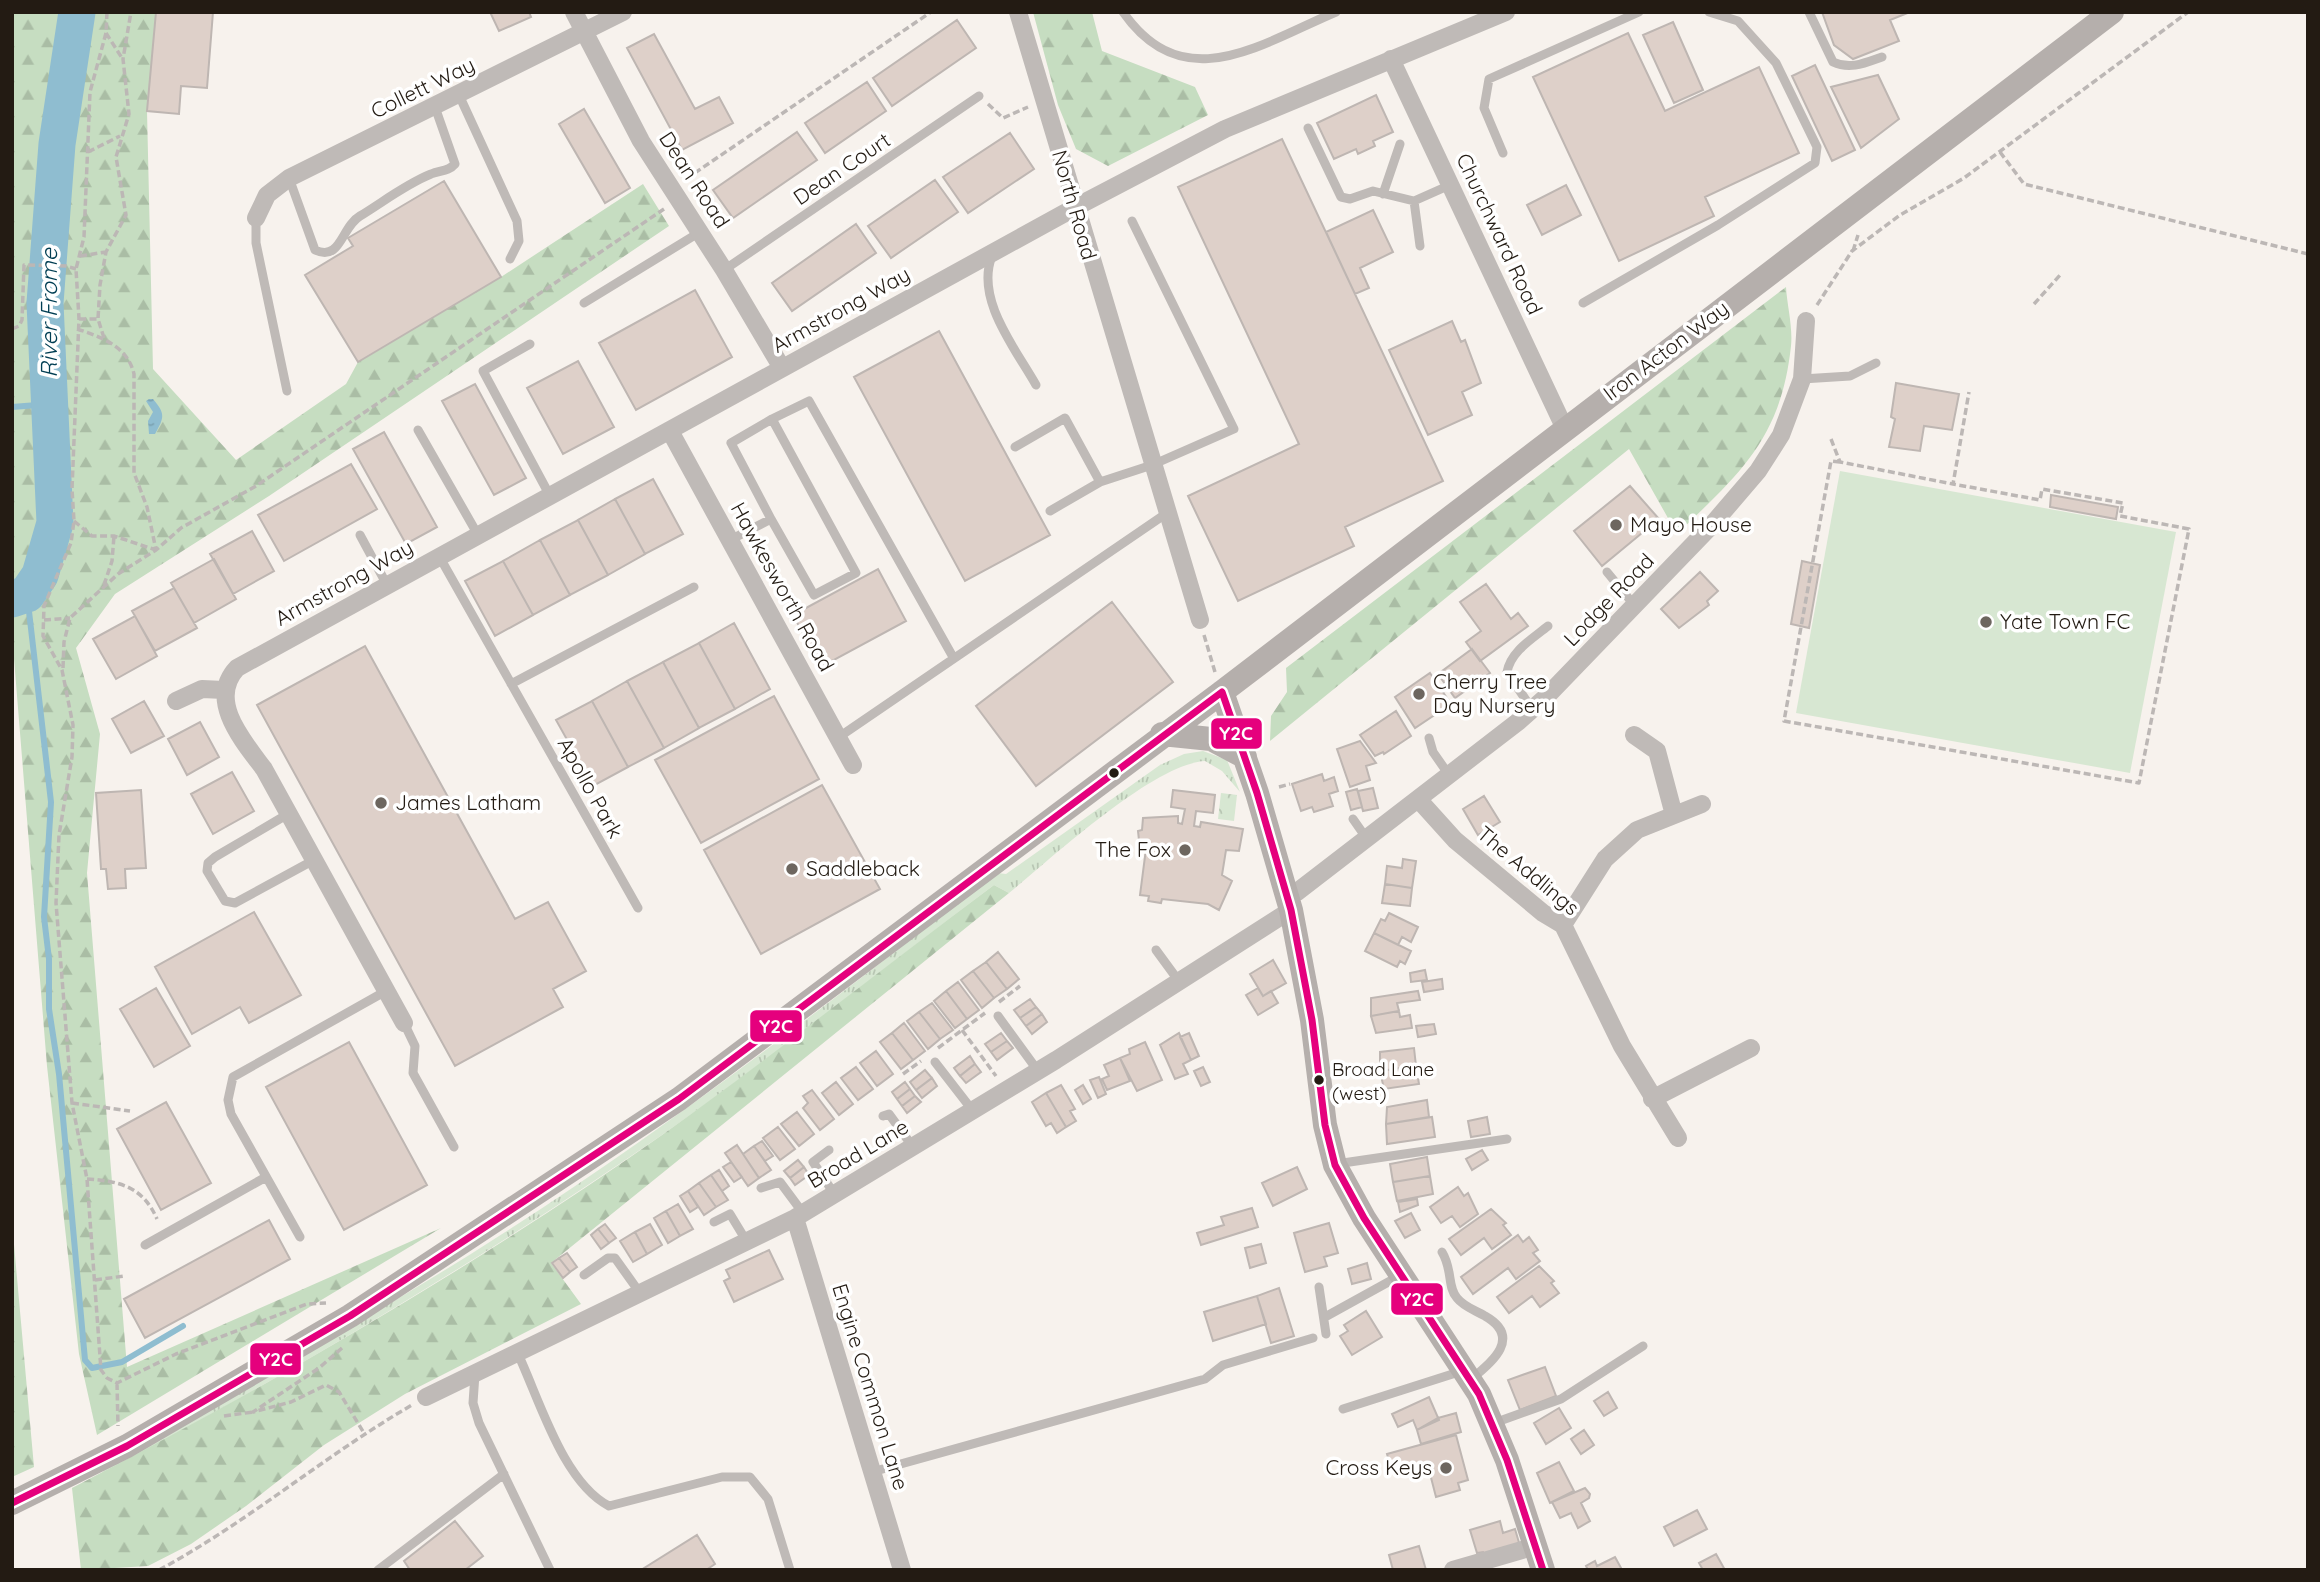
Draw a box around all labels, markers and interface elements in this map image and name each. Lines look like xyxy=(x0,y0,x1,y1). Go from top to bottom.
street label: Collett Way xyxy=(366,51,479,123)
street label: Dean Road xyxy=(654,126,736,233)
street label: Dean Court xyxy=(788,126,895,210)
street label: North Road xyxy=(1047,147,1103,263)
street label: Churchward Road xyxy=(1451,149,1549,318)
water label: River Frome xyxy=(34,247,63,378)
street label: Armstrong Way xyxy=(767,260,914,358)
street label: Iron Acton Way xyxy=(1598,295,1733,406)
street label: Hawkesworth Road xyxy=(726,497,840,676)
place label: Mayo House xyxy=(1630,511,1752,537)
marker: Mayo House xyxy=(1608,517,1624,533)
street label: Armstrong Way xyxy=(270,533,417,631)
street label: Lodge Road xyxy=(1558,547,1659,651)
place label: Yate Town FC xyxy=(2000,608,2131,634)
marker: Yate Town FC xyxy=(1978,614,1994,630)
place label: Cherry Tree Day Nursery xyxy=(1433,668,1556,718)
marker: Cherry Tree Day Nursery xyxy=(1411,686,1427,702)
line badge: Y2C xyxy=(1210,717,1263,750)
text: Y2C xyxy=(1219,721,1253,745)
street label: Apollo Park xyxy=(553,733,629,843)
unlabelled marker xyxy=(1107,766,1121,780)
place label: James Latham xyxy=(395,789,541,815)
marker: James Latham xyxy=(373,795,389,811)
street label: The Addlings xyxy=(1472,820,1585,921)
place label: The Fox xyxy=(1095,836,1171,862)
marker: The Fox xyxy=(1177,842,1193,858)
place label: Saddleback xyxy=(806,855,920,881)
marker: Saddleback xyxy=(784,861,800,877)
line badge: Y2C xyxy=(749,1009,803,1043)
text: Y2C xyxy=(759,1014,793,1038)
place label: Broad Lane (west) xyxy=(1332,1057,1434,1105)
marker: Broad Lane (west) xyxy=(1312,1073,1326,1087)
street label: Broad Lane xyxy=(802,1113,913,1193)
street label: Engine Common Lane xyxy=(827,1280,915,1493)
line badge: Y2C xyxy=(1390,1282,1444,1316)
text: Y2C xyxy=(1400,1287,1434,1311)
line badge: Y2C xyxy=(249,1342,302,1376)
text: Y2C xyxy=(259,1347,293,1371)
place label: Cross Keys xyxy=(1325,1454,1432,1480)
marker: Cross Keys xyxy=(1438,1460,1454,1476)

